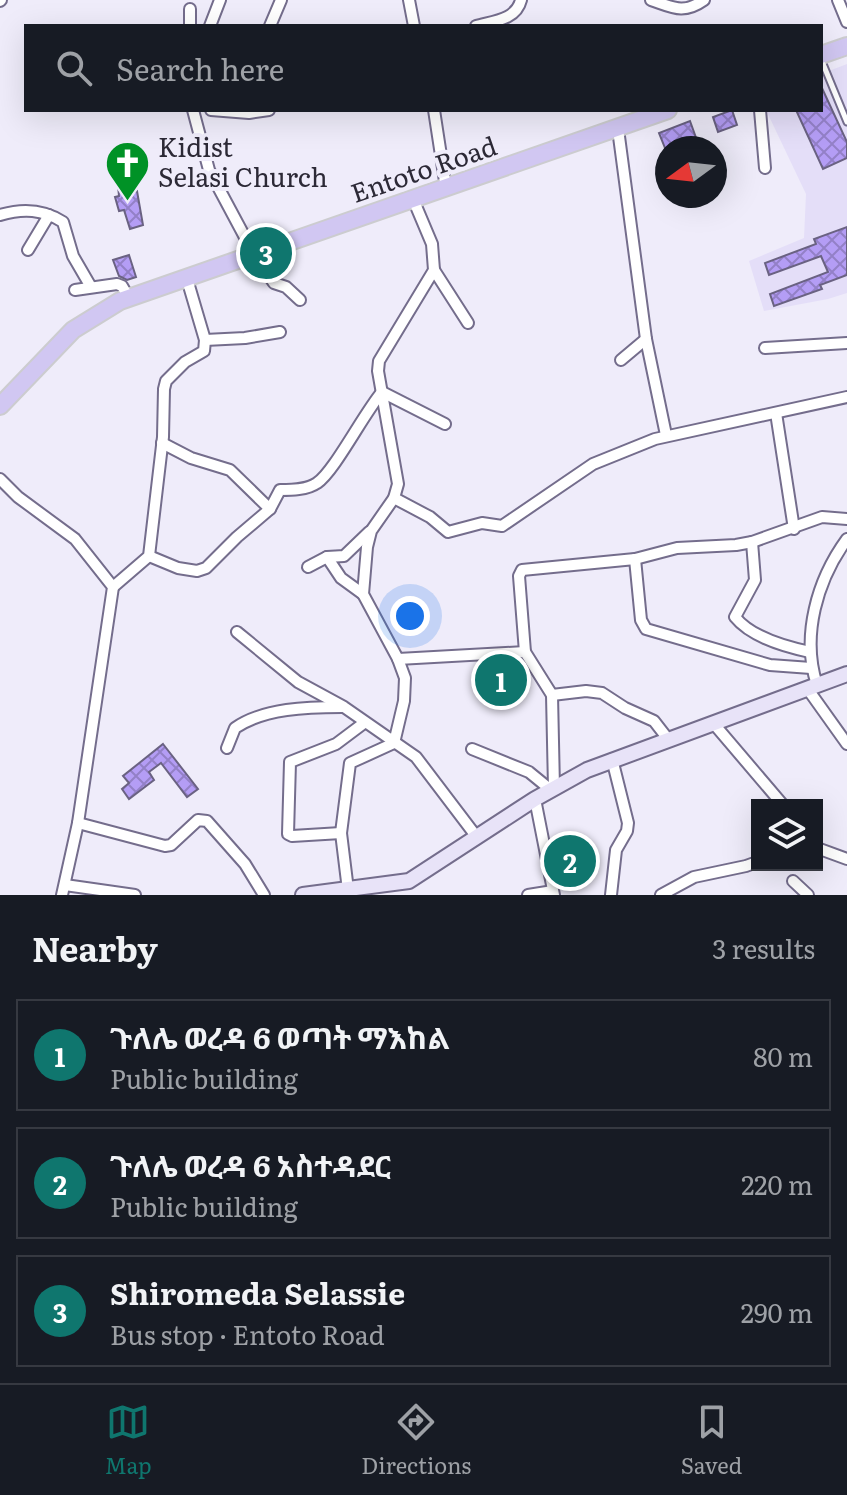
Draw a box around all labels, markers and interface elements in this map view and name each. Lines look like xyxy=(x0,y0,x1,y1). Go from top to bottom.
search box xyxy=(24,24,823,112)
icon: search xyxy=(52,46,96,90)
text: Search here xyxy=(116,46,284,90)
street label: Entoto Road xyxy=(345,124,502,211)
place label: Kidist Selasi Church xyxy=(158,126,328,195)
north arrow xyxy=(655,136,727,208)
church icon: Kidist Selasi Church xyxy=(103,139,151,202)
pin: 3 xyxy=(240,223,292,283)
your location xyxy=(390,596,430,636)
pin: 1 xyxy=(475,650,527,710)
map controls xyxy=(751,799,823,871)
button: layers xyxy=(751,799,823,871)
pin: 2 xyxy=(544,831,596,891)
text: Nearby xyxy=(32,922,158,972)
text: 3 results xyxy=(712,928,815,967)
text: ጉለሌ ወረዳ 6 ወጣት ማእከል xyxy=(110,1014,450,1058)
text: 1 xyxy=(55,1036,65,1075)
text: 80 m xyxy=(753,1036,813,1075)
text: Public building xyxy=(110,1058,298,1097)
text: ጉለሌ ወረዳ 6 አስተዳደር xyxy=(110,1142,391,1186)
text: 2 xyxy=(53,1164,67,1203)
text: 220 m xyxy=(741,1164,813,1203)
text: Public building xyxy=(110,1186,298,1225)
text: Shiromeda Selassie xyxy=(110,1270,405,1314)
text: 3 xyxy=(53,1292,67,1331)
text: 290 m xyxy=(741,1292,813,1331)
text: Bus stop · Entoto Road xyxy=(110,1314,385,1353)
tab: Map xyxy=(105,1400,152,1481)
tab: Directions xyxy=(361,1400,471,1481)
tab: Saved xyxy=(681,1400,742,1481)

